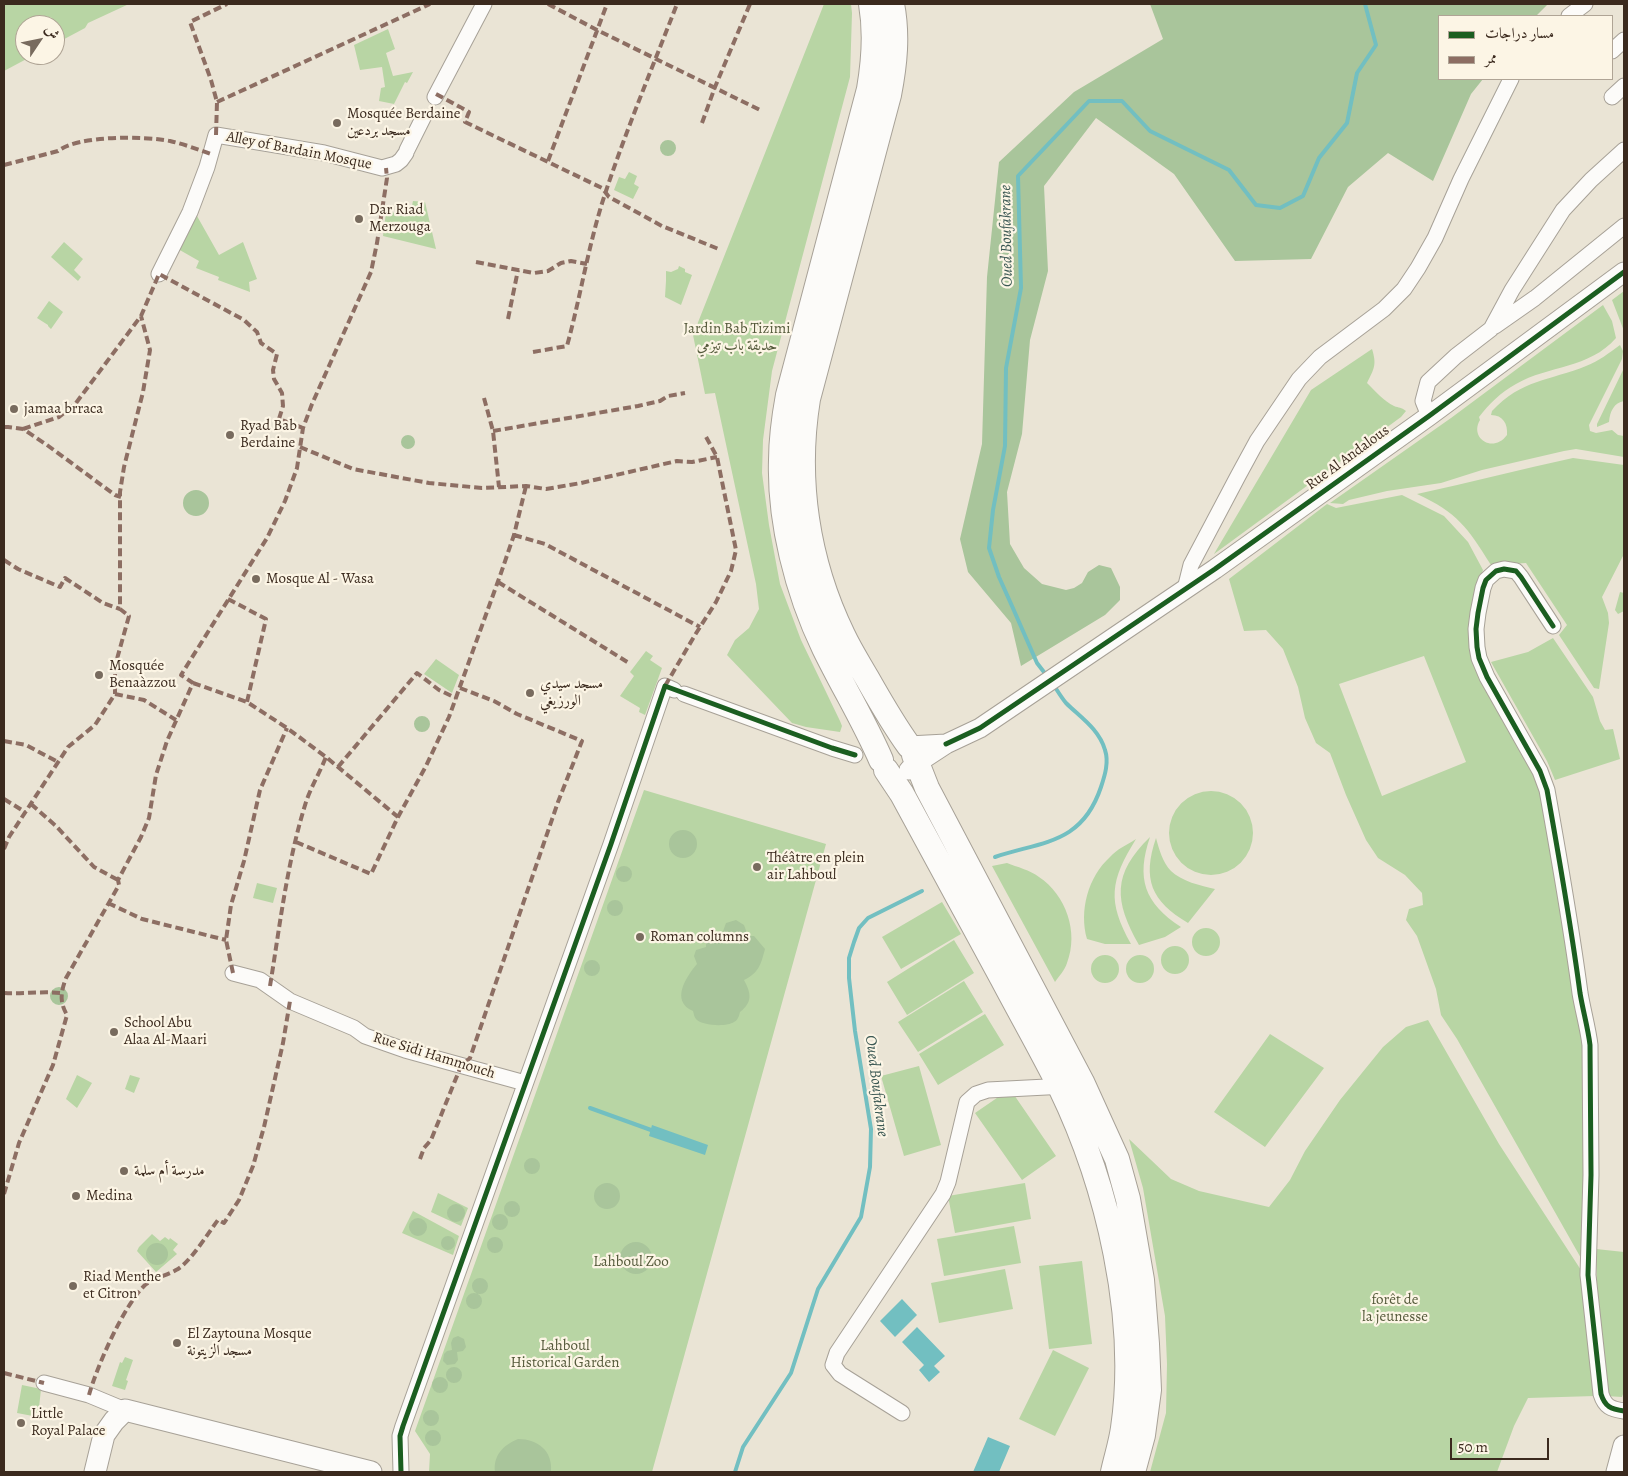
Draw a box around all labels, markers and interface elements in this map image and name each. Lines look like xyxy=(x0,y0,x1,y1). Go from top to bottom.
north arrow xyxy=(15,15,65,65)
legend xyxy=(1438,15,1613,80)
text: ش xyxy=(40,21,64,43)
text: مسار دراجات xyxy=(1485,23,1554,43)
text: ممر xyxy=(1485,48,1497,68)
place label: Mosquée Berdaine مسجد بردعين xyxy=(347,105,461,140)
marker: Mosquée Berdaine مسجد بردعين xyxy=(331,117,343,129)
street label: Alley of Bardain Mosque xyxy=(225,128,373,174)
water label: Oued Boufakrane xyxy=(997,185,1017,287)
place label: Dar Riad Merzouga xyxy=(369,201,431,236)
marker: Dar Riad Merzouga xyxy=(353,213,365,225)
park label: Jardin Bab Tizimi حديقة باب تيزمي xyxy=(684,320,790,355)
place label: jamaa brraca xyxy=(24,400,103,418)
marker: jamaa brraca xyxy=(8,403,20,415)
place label: Ryad Bab Berdaine xyxy=(240,417,297,452)
street label: Rue Al Andalous xyxy=(1303,422,1393,494)
marker: Ryad Bab Berdaine xyxy=(224,429,236,441)
place label: Mosque Al - Wasa xyxy=(266,570,374,588)
marker: Mosque Al - Wasa xyxy=(250,573,262,585)
place label: Mosquée Benaàzzou xyxy=(109,657,176,692)
marker: Mosquée Benaàzzou xyxy=(93,669,105,681)
place label: مسجد سيدي الورزيغي xyxy=(540,675,603,710)
marker: مسجد سيدي الورزيغي xyxy=(524,687,536,699)
place label: Théâtre en plein air Lahboul xyxy=(767,849,864,884)
marker: Théâtre en plein air Lahboul xyxy=(751,861,763,873)
place label: Roman columns xyxy=(650,928,749,946)
marker: Roman columns xyxy=(634,931,646,943)
place label: School Abu Alaa Al-Maari xyxy=(124,1014,207,1049)
marker: School Abu Alaa Al-Maari xyxy=(108,1026,120,1038)
street label: Rue Sidi Hammouch xyxy=(371,1029,497,1083)
water label: Oued Boufakrane xyxy=(860,1034,892,1138)
place label: مدرسة أم سلمة xyxy=(134,1162,205,1180)
marker: مدرسة أم سلمة xyxy=(118,1165,130,1177)
place label: Medina xyxy=(86,1187,133,1205)
marker: Medina xyxy=(70,1190,82,1202)
park label: Lahboul Zoo xyxy=(593,1253,669,1271)
place label: Riad Menthe et Citron xyxy=(83,1268,161,1303)
marker: Riad Menthe et Citron xyxy=(67,1280,79,1292)
park label: forêt de la jeunesse xyxy=(1362,1291,1428,1326)
place label: El Zaytouna Mosque مسجد الزيتونة xyxy=(187,1325,312,1360)
marker: El Zaytouna Mosque مسجد الزيتونة xyxy=(171,1337,183,1349)
park label: Lahboul Historical Garden xyxy=(510,1337,620,1372)
place label: Little Royal Palace xyxy=(31,1405,105,1440)
marker: Little Royal Palace xyxy=(15,1417,27,1429)
scale bar xyxy=(1453,1428,1552,1460)
text: 50 m xyxy=(1458,1437,1488,1457)

